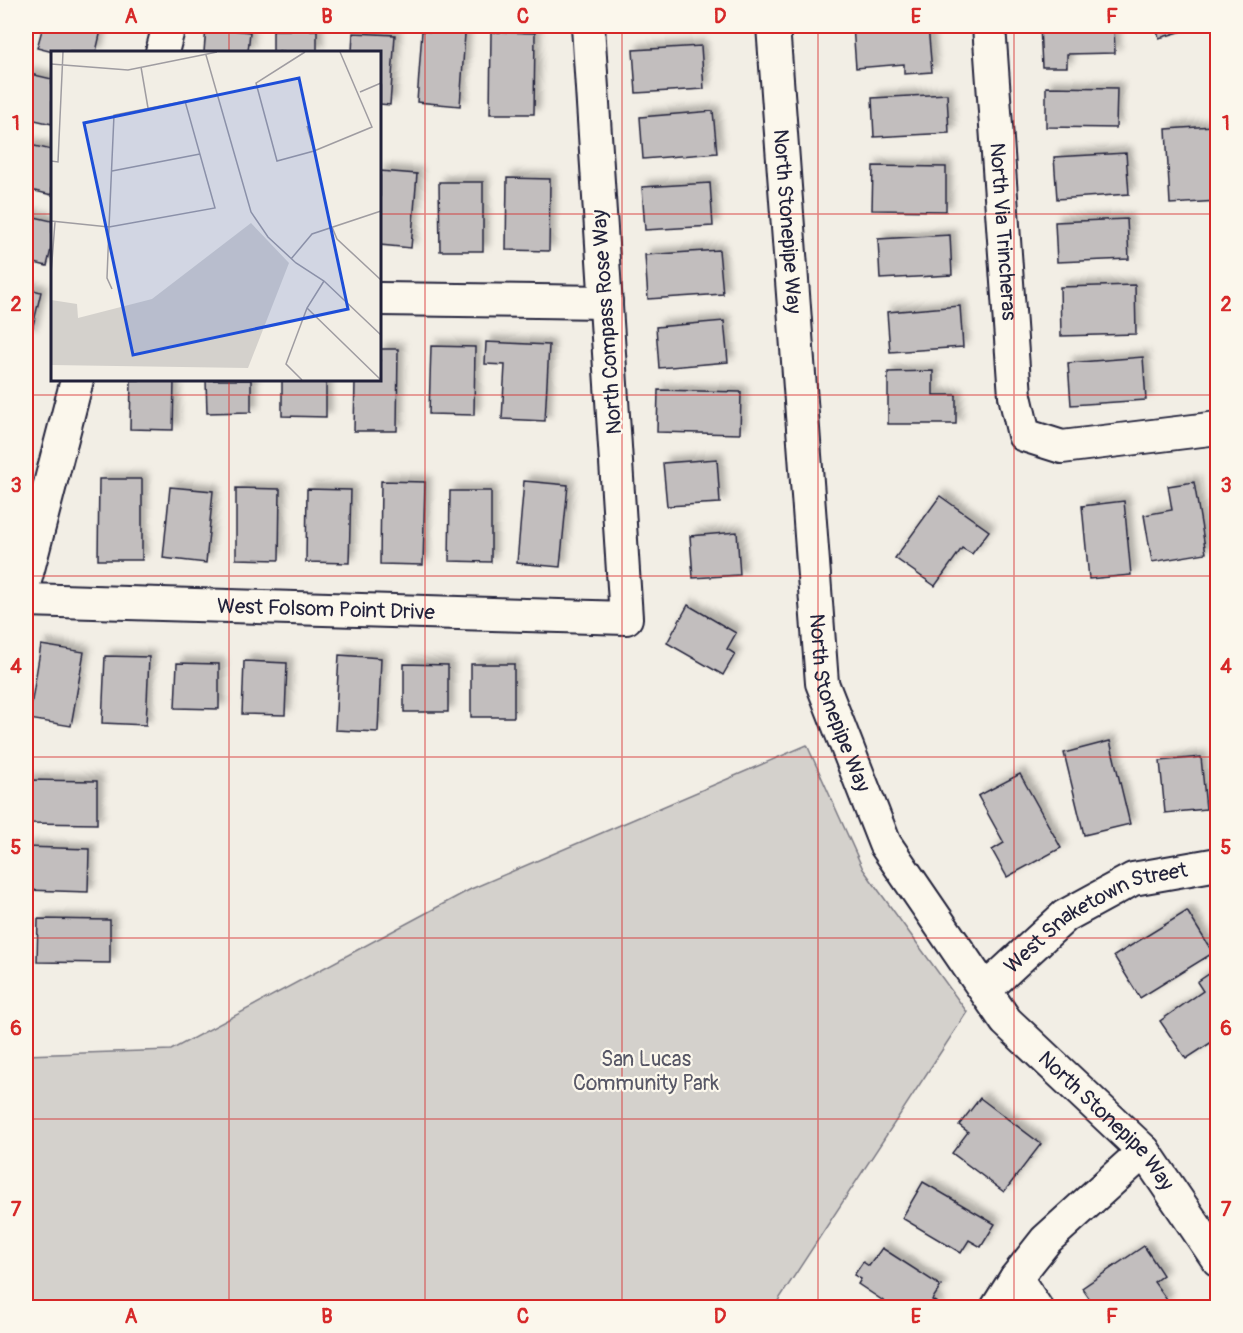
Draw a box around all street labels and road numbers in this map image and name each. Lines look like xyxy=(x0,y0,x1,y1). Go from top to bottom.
street label: North Stonepipe Way xyxy=(767,128,808,315)
street label: North Via Trincheras xyxy=(984,142,1023,322)
street label: North Compass Rose Way xyxy=(586,209,628,435)
street label: West Folsom Point Drive xyxy=(217,592,436,626)
street label: North Stonepipe Way xyxy=(803,613,877,796)
street label: West Snaketown Street xyxy=(998,856,1190,979)
street label: North Stonepipe Way xyxy=(1033,1045,1180,1196)

